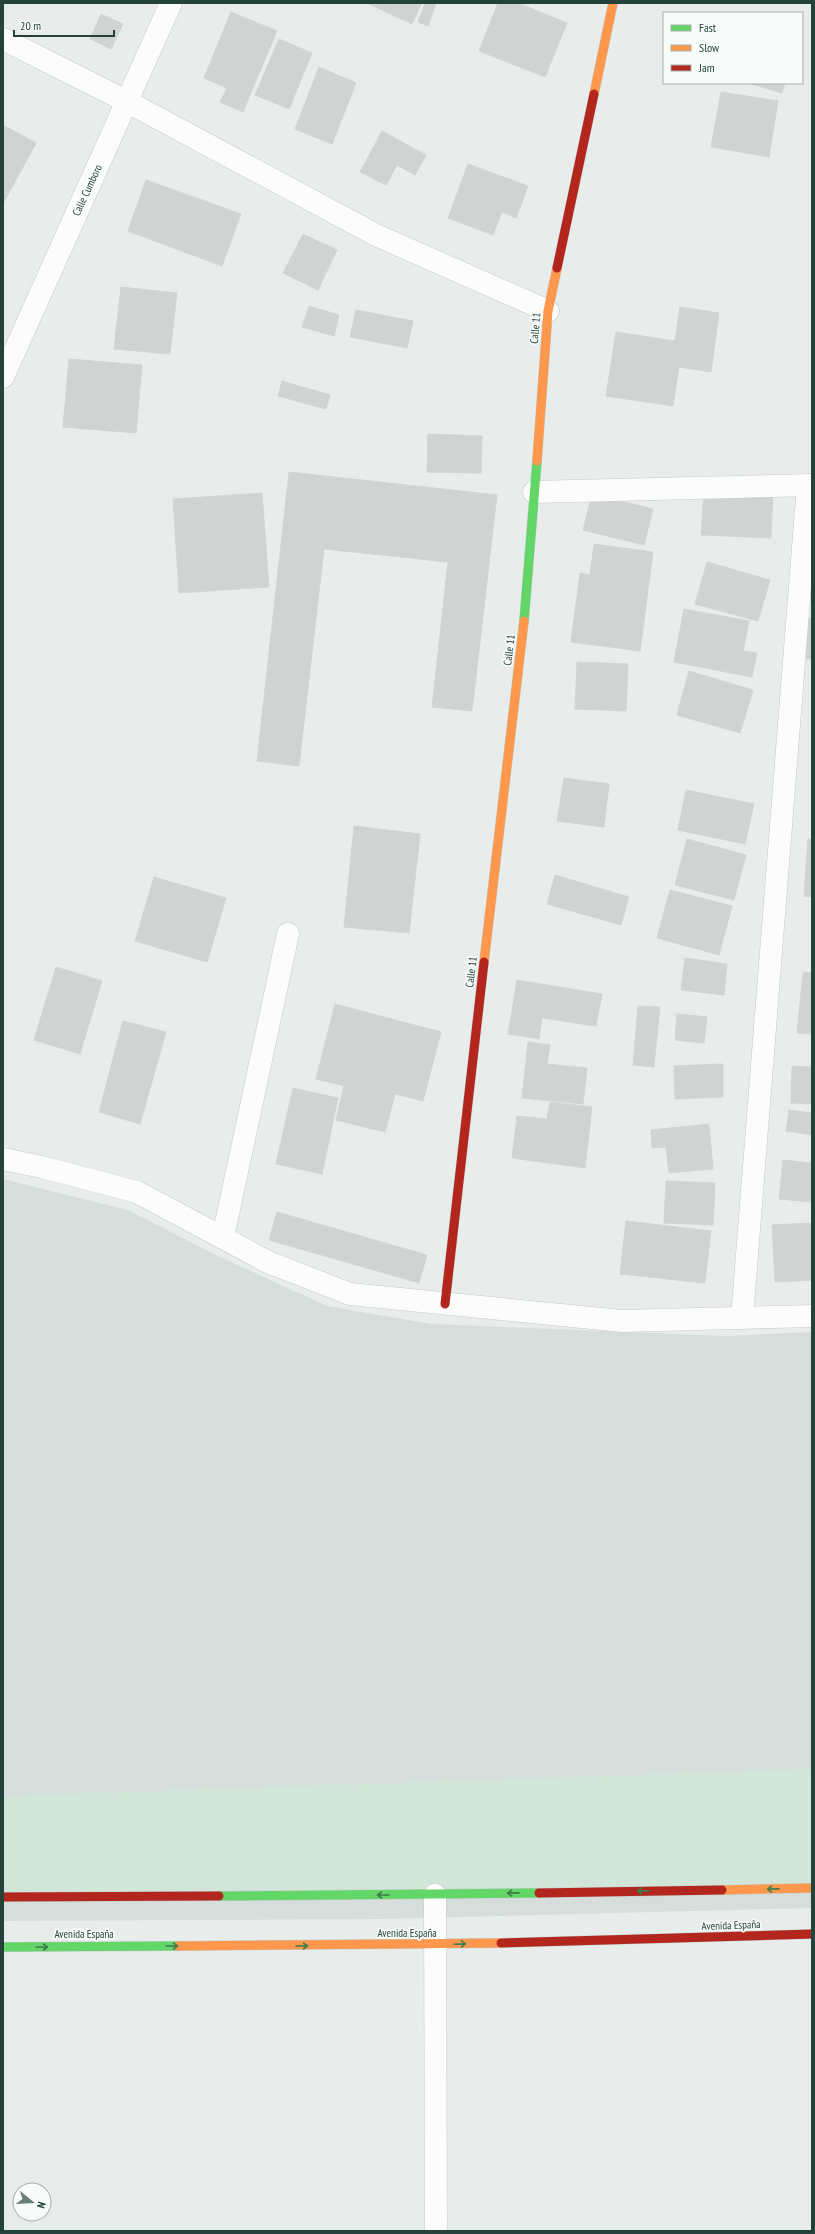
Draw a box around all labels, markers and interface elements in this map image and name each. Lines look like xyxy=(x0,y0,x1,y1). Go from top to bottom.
scale bar xyxy=(14,12,114,38)
legend xyxy=(663,12,803,84)
text: 20 m xyxy=(20,18,41,33)
text: Fast xyxy=(699,20,717,35)
text: Slow xyxy=(699,40,720,55)
text: Jam xyxy=(698,60,715,75)
street label: Calle Cumboro xyxy=(69,162,105,218)
street label: Calle 11 xyxy=(527,312,543,344)
street label: Calle 11 xyxy=(500,634,518,666)
street label: Calle 11 xyxy=(462,956,480,988)
one-way arrow xyxy=(767,1885,780,1893)
one-way arrow xyxy=(637,1887,650,1895)
one-way arrow xyxy=(507,1890,520,1897)
one-way arrow xyxy=(377,1891,390,1899)
street label: Avenida España xyxy=(701,1917,761,1933)
street label: Avenida España xyxy=(377,1926,437,1940)
street label: Avenida España xyxy=(54,1927,114,1941)
one-way arrow xyxy=(453,1940,466,1948)
one-way arrow xyxy=(165,1942,178,1950)
one-way arrow xyxy=(295,1942,308,1950)
one-way arrow xyxy=(35,1943,48,1951)
north arrow xyxy=(12,2182,52,2222)
text: N xyxy=(34,2200,49,2210)

